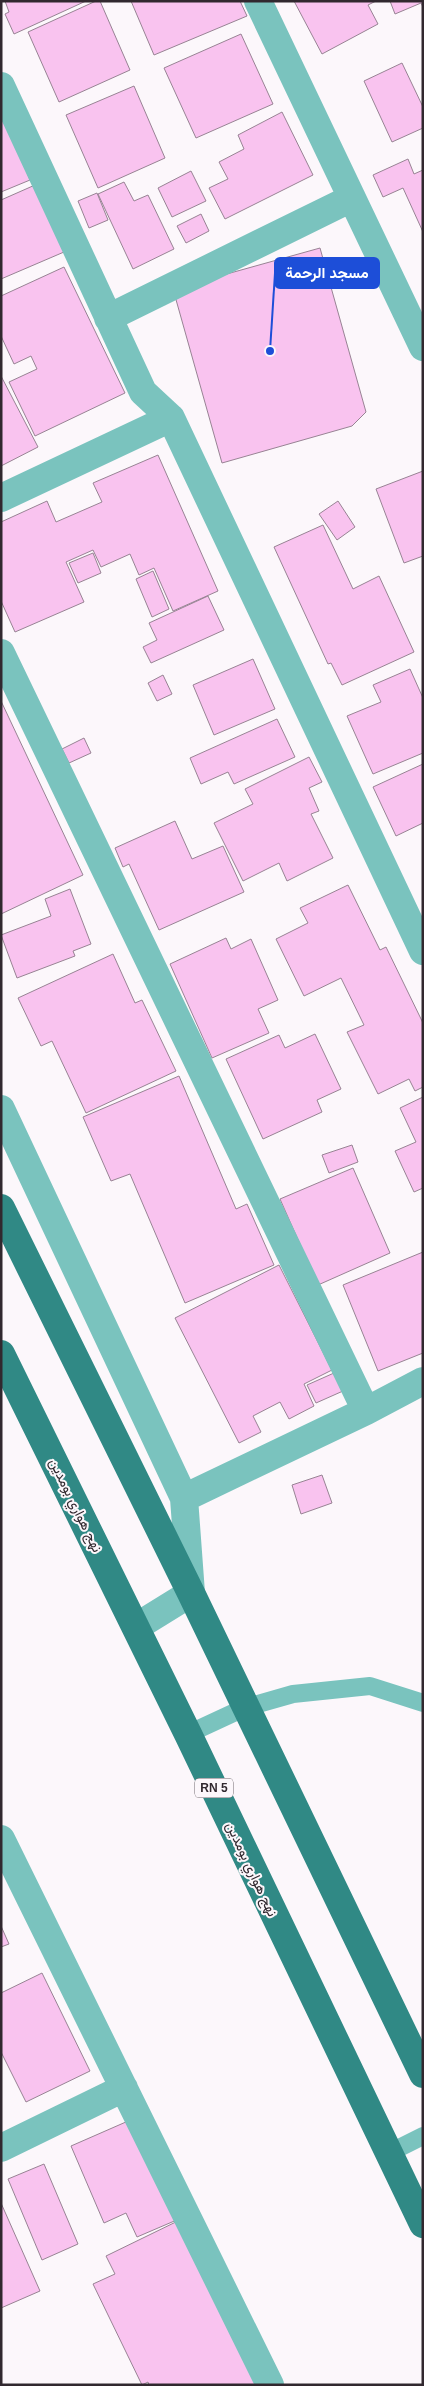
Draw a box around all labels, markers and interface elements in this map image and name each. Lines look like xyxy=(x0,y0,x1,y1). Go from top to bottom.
callout: مسجد الرحمة xyxy=(275,258,379,288)
text: مسجد الرحمة xyxy=(285,264,369,282)
street label: نهج هواري بومدين xyxy=(43,1455,106,1556)
road number: RN 5 xyxy=(195,1779,233,1798)
street label: نهج هواري بومدين xyxy=(219,1819,281,1921)

